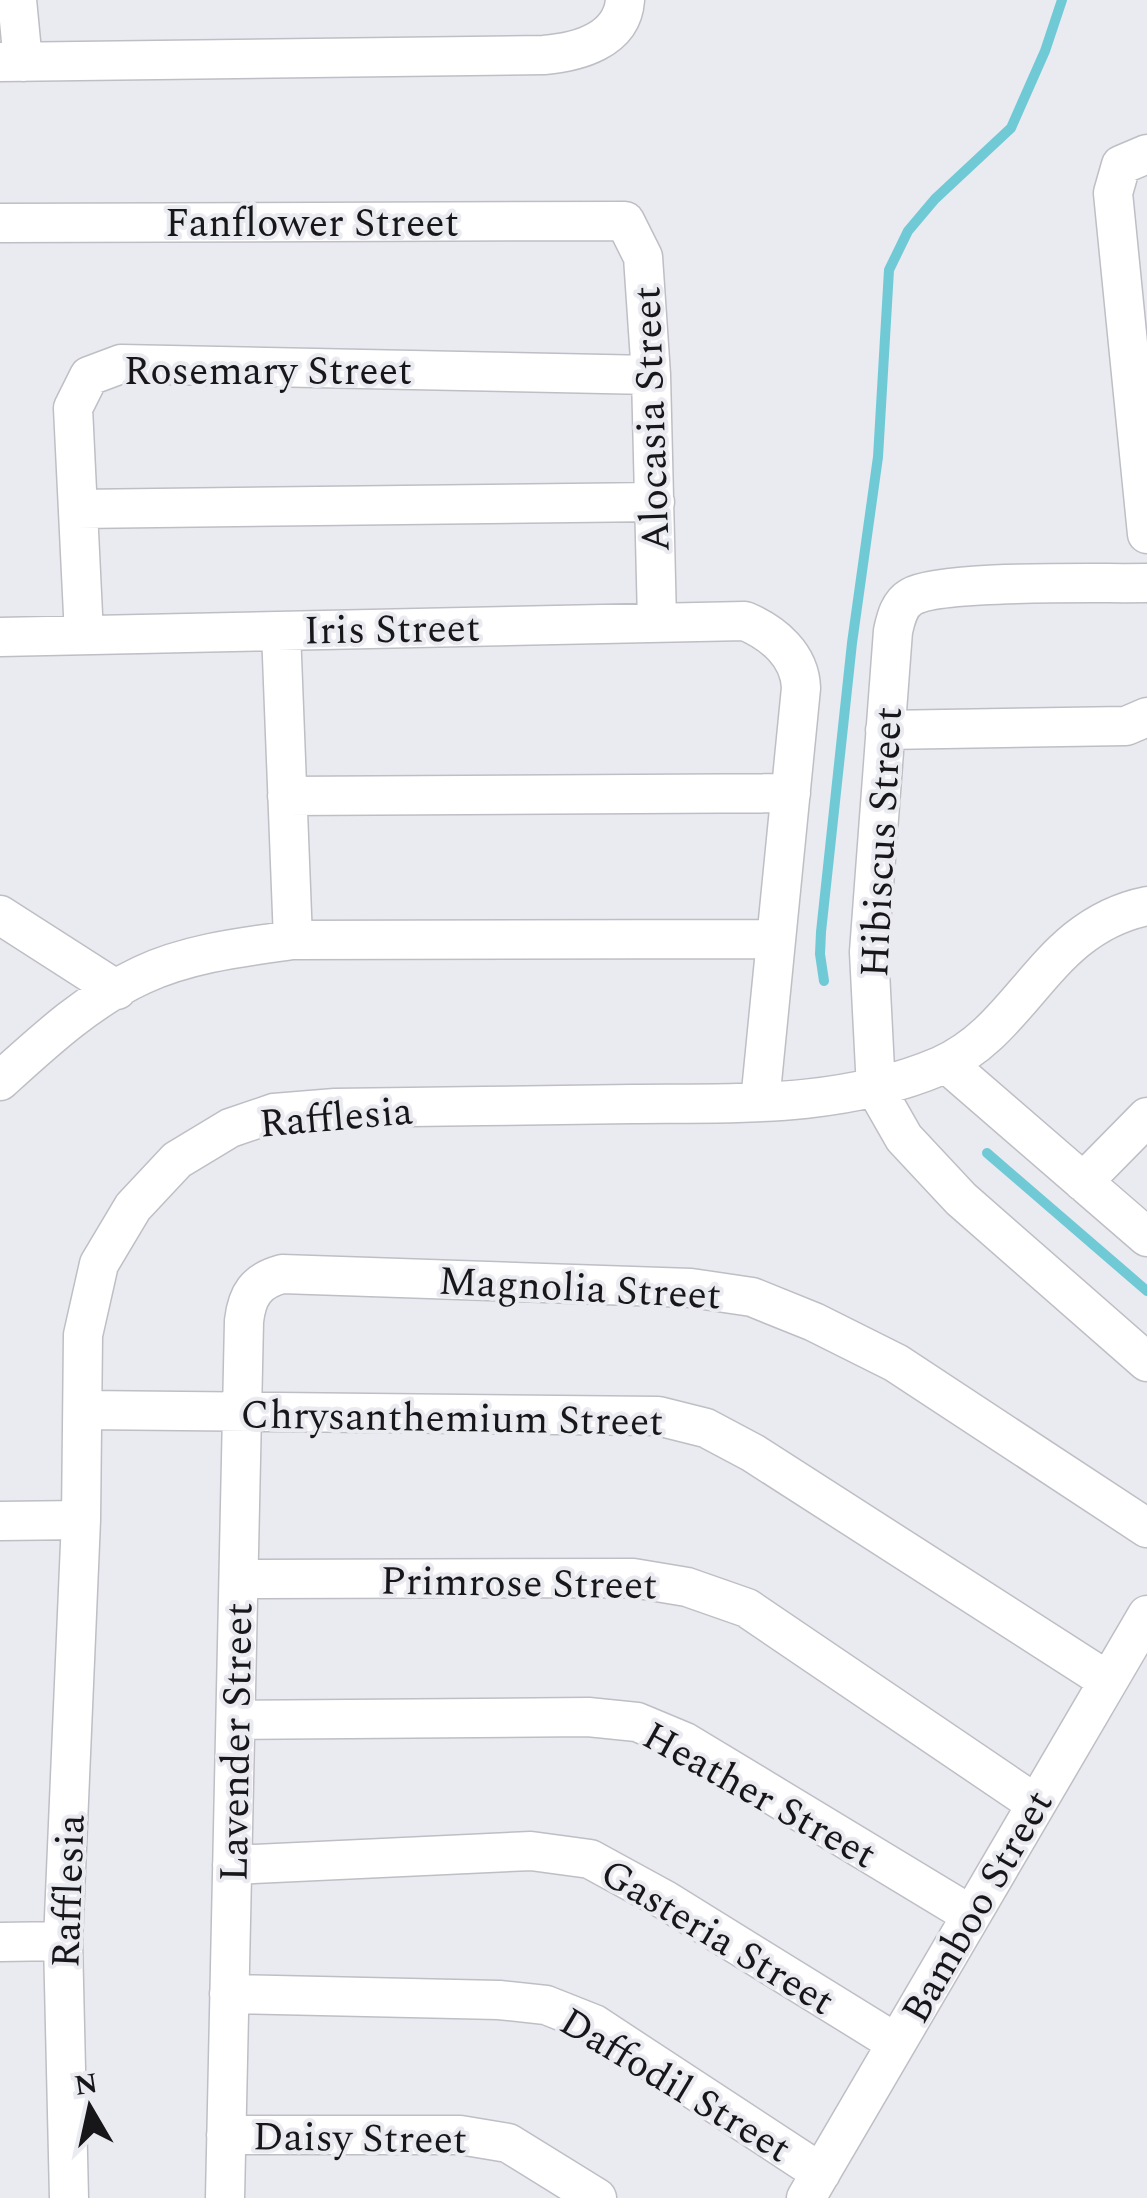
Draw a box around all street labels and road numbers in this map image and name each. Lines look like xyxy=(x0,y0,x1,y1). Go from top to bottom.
street label: Fanflower Street xyxy=(165,194,459,255)
street label: Alocasia Street xyxy=(617,285,688,553)
street label: Rosemary Street xyxy=(124,342,412,403)
street label: Iris Street xyxy=(303,598,481,663)
street label: Hibiscus Street xyxy=(845,705,920,979)
street label: Rafflesia xyxy=(257,1081,416,1156)
street label: Magnolia Street xyxy=(437,1252,723,1327)
street label: Chrysanthemium Street xyxy=(240,1385,664,1454)
street label: Primrose Street xyxy=(380,1552,658,1617)
street label: Lavender Street xyxy=(205,1602,270,1882)
street label: Heather Street xyxy=(631,1707,887,1886)
street label: Bamboo Street xyxy=(887,1779,1070,2035)
street label: Rafflesia xyxy=(36,1813,103,1969)
street label: Gasteria Street xyxy=(588,1844,845,2032)
street label: Daffodil Street xyxy=(547,1993,802,2179)
street label: Daisy Street xyxy=(252,2107,468,2172)

